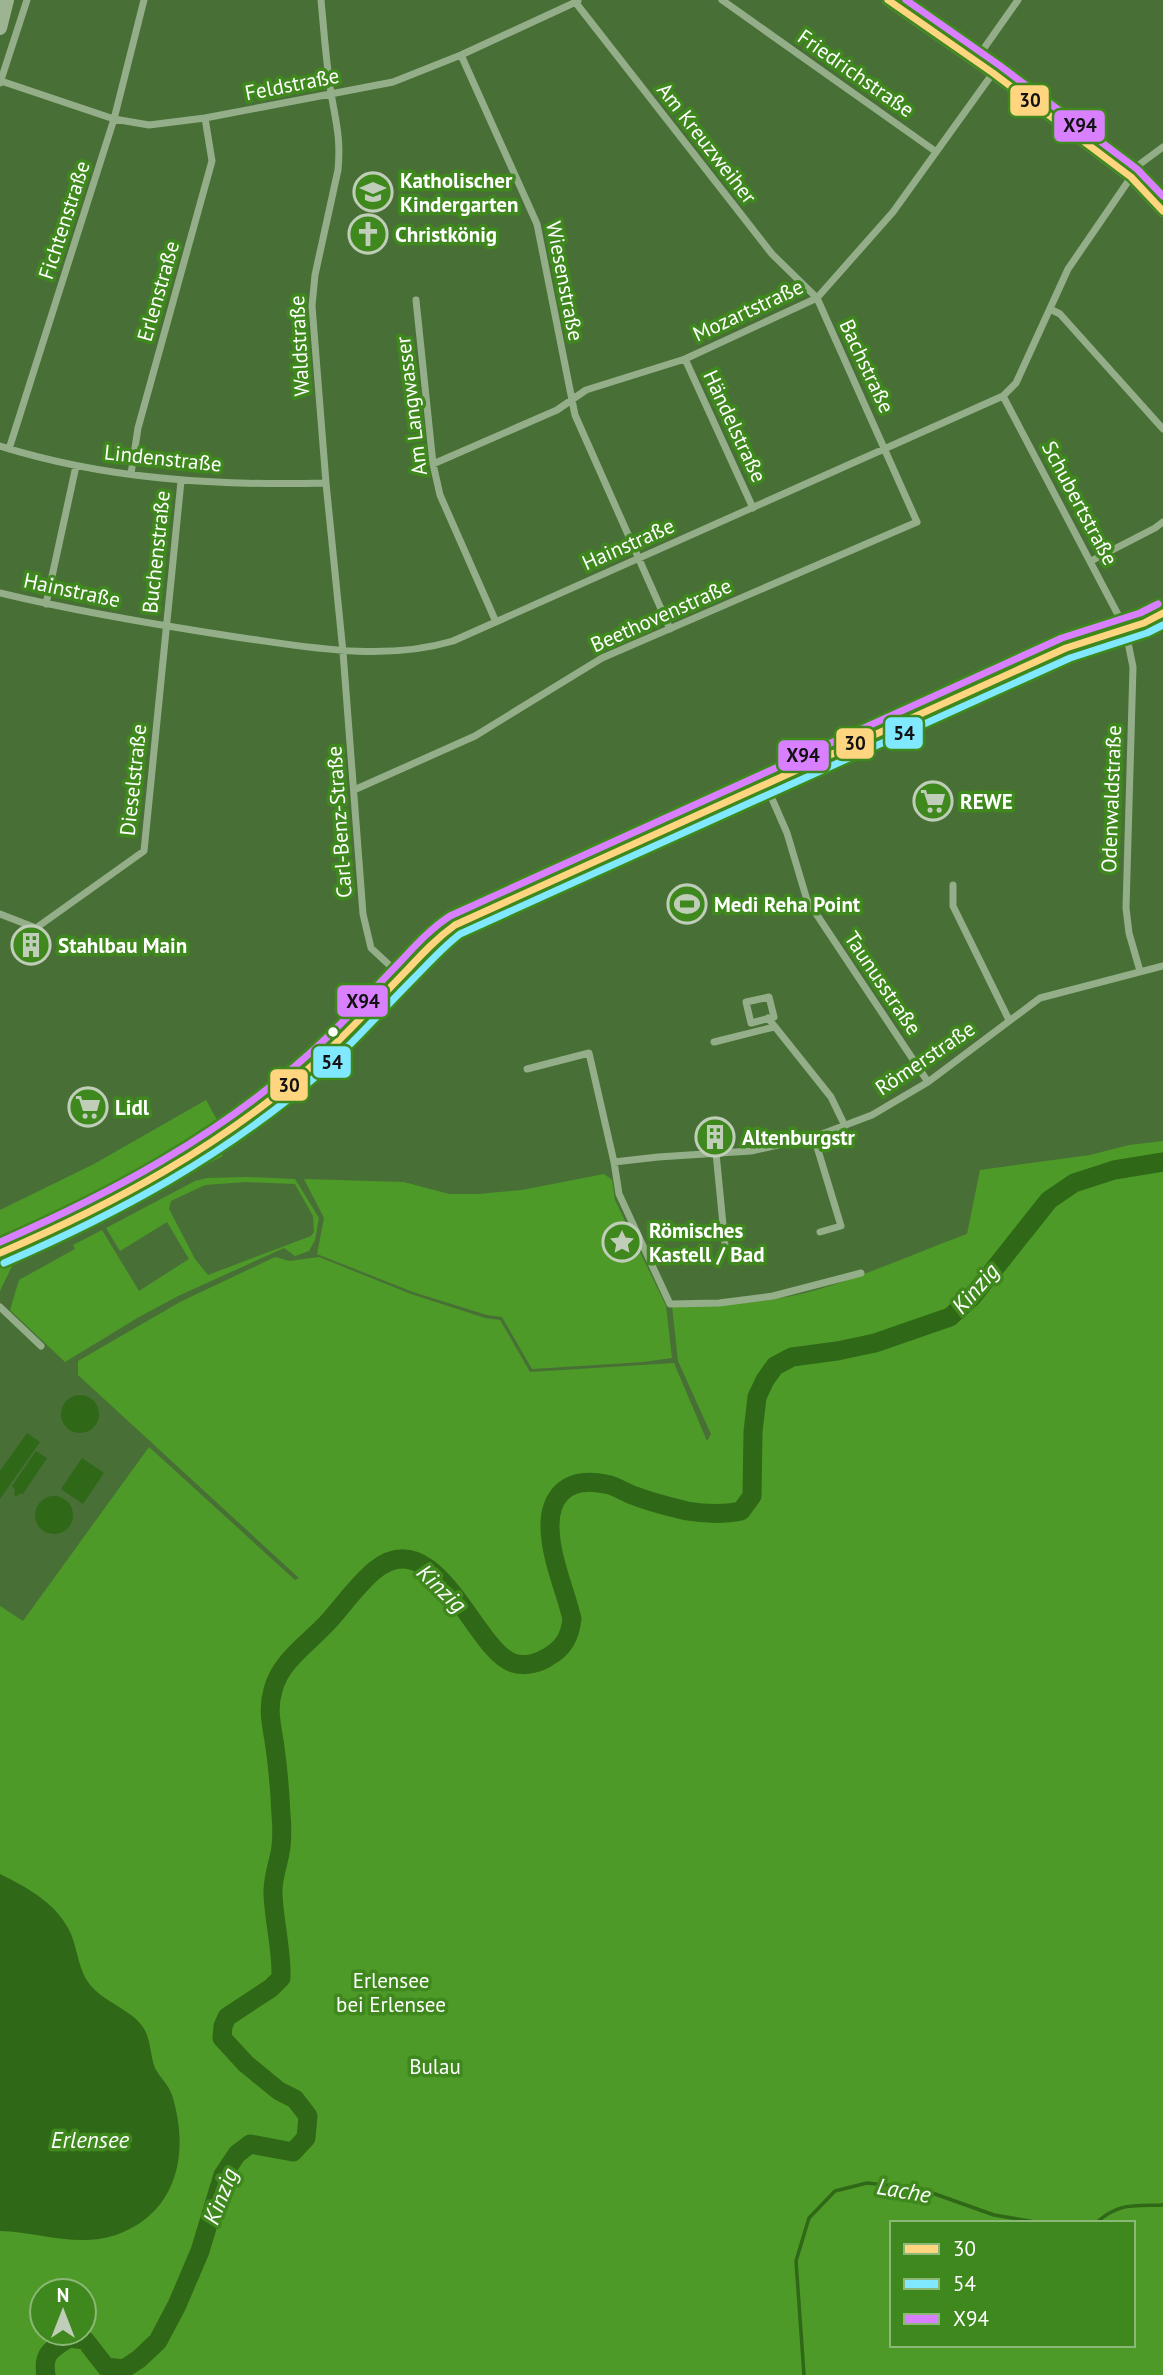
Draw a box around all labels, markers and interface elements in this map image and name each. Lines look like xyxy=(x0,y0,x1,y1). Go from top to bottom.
street label: Friedrichstraße xyxy=(793,23,919,123)
street label: Feldstraße xyxy=(243,62,341,106)
street label: Am Kreuzweiher xyxy=(651,77,763,209)
line badge: 30 xyxy=(1009,84,1050,117)
text: 30 xyxy=(1019,88,1041,112)
line badge: X94 xyxy=(1053,109,1106,143)
text: X94 xyxy=(1063,113,1097,137)
street label: Fichtenstraße xyxy=(32,157,96,283)
place label: Katholischer Kindergarten xyxy=(400,167,518,218)
school or university icon: Katholischer Kindergarten xyxy=(352,171,394,213)
church icon: Christkönig xyxy=(347,213,389,255)
street label: Wiesenstraße xyxy=(540,219,590,343)
place label: Christkönig xyxy=(395,221,497,248)
street label: Erlenstraße xyxy=(131,238,185,344)
street label: Mozartstraße xyxy=(688,273,808,347)
street label: Waldstraße xyxy=(283,295,315,397)
street label: Bachstraße xyxy=(834,315,900,417)
street label: Am Langwasser xyxy=(389,335,433,477)
street label: Händelstraße xyxy=(697,366,773,486)
street label: Schubertstraße xyxy=(1036,436,1124,570)
street label: Lindenstraße xyxy=(103,438,223,478)
street label: Buchenstraße xyxy=(136,489,176,615)
street label: Hainstraße xyxy=(578,512,678,576)
street label: Hainstraße xyxy=(21,567,123,613)
street label: Beethovenstraße xyxy=(586,572,736,658)
line badge: 54 xyxy=(884,716,924,750)
text: 54 xyxy=(893,721,915,745)
street label: Dieselstraße xyxy=(114,723,152,837)
street label: Odenwaldstraße xyxy=(1095,725,1127,873)
line badge: 30 xyxy=(835,727,875,760)
text: 30 xyxy=(844,731,866,755)
line badge: X94 xyxy=(777,739,830,772)
text: X94 xyxy=(786,743,820,767)
street label: Carl-Benz-Straße xyxy=(320,745,358,899)
supermarket icon: REWE xyxy=(912,780,954,822)
place label: REWE xyxy=(960,788,1013,815)
sports icon: Medi Reha Point xyxy=(666,883,708,925)
place label: Medi Reha Point xyxy=(714,891,861,918)
building icon: Stahlbau Main xyxy=(10,924,52,966)
street label: Taunusstraße xyxy=(838,926,928,1040)
place label: Stahlbau Main xyxy=(58,932,187,959)
line badge: X94 xyxy=(336,984,389,1018)
text: X94 xyxy=(346,989,380,1013)
street label: Römerstraße xyxy=(870,1015,980,1101)
unlabelled marker xyxy=(326,1025,340,1039)
line badge: 54 xyxy=(312,1045,352,1079)
text: 54 xyxy=(321,1050,343,1074)
line badge: 30 xyxy=(269,1068,309,1102)
text: 30 xyxy=(278,1073,300,1097)
supermarket icon: Lidl xyxy=(67,1086,109,1128)
place label: Lidl xyxy=(115,1094,150,1121)
building icon: Altenburgstr xyxy=(694,1116,736,1158)
place label: Altenburgstr xyxy=(742,1124,856,1151)
place label: Römisches Kastell / Bad xyxy=(649,1217,764,1268)
place icon: Römisches Kastell / Bad xyxy=(601,1221,643,1263)
water label: Kinzig xyxy=(945,1256,1005,1319)
water label: Kinzig xyxy=(411,1557,473,1619)
park label: Erlensee bei Erlensee xyxy=(336,1967,446,2018)
park label: Bulau xyxy=(409,2053,461,2080)
water label: Erlensee xyxy=(51,2125,130,2154)
water label: Kinzig xyxy=(196,2163,244,2228)
water label: Lache xyxy=(875,2171,934,2209)
legend xyxy=(890,2221,1135,2347)
text: 30 xyxy=(953,2235,976,2262)
text: 54 xyxy=(953,2270,976,2297)
north arrow xyxy=(28,2277,98,2347)
text: N xyxy=(57,2283,69,2307)
text: X94 xyxy=(953,2305,989,2332)

